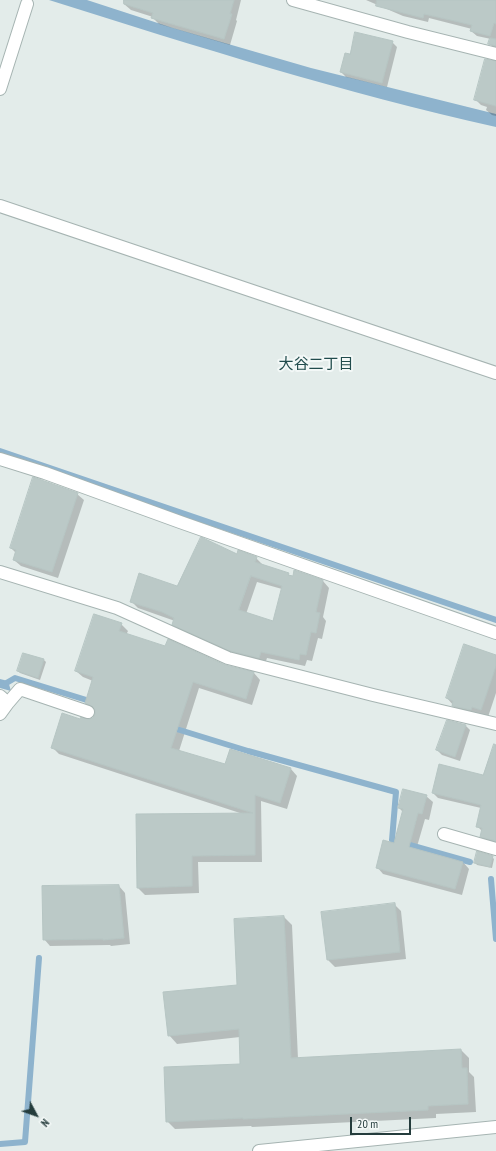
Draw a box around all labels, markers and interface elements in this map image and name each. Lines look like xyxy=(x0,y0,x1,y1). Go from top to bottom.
district label: 大谷二丁目 xyxy=(279,356,353,374)
north arrow xyxy=(16,1095,56,1135)
scale bar xyxy=(352,1109,413,1135)
text: N xyxy=(38,1116,52,1130)
text: 20 m xyxy=(357,1116,378,1131)

